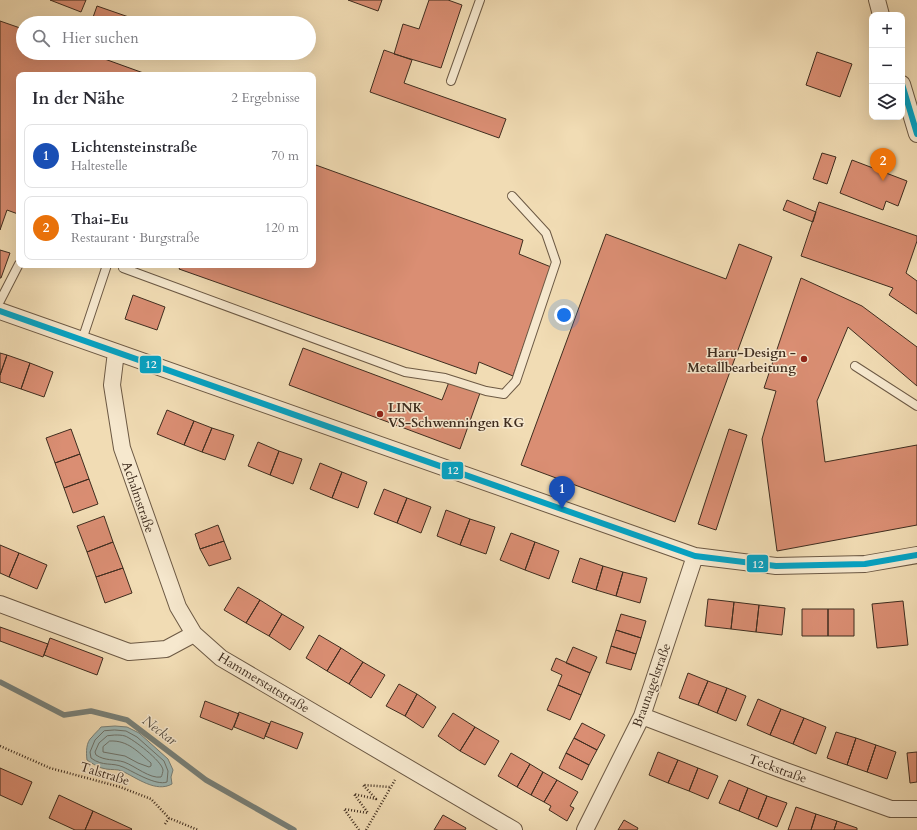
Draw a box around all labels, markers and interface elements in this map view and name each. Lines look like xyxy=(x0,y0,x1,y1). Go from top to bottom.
map controls xyxy=(869,12,905,120)
button: + xyxy=(869,12,905,48)
search box xyxy=(16,16,316,60)
icon: search xyxy=(30,27,52,49)
text: Hier suchen xyxy=(62,28,139,48)
button: − xyxy=(869,48,905,84)
button: layers xyxy=(869,84,905,120)
text: In der Nähe xyxy=(32,87,125,110)
text: 2 Ergebnisse xyxy=(231,89,300,107)
text: Lichtensteinstraße xyxy=(71,137,197,157)
text: 1 xyxy=(43,147,49,165)
text: 70 m xyxy=(271,147,299,165)
pin: 2 xyxy=(870,148,896,181)
text: Haltestelle xyxy=(71,157,128,175)
text: Thai-Eu xyxy=(71,209,129,229)
text: 2 xyxy=(43,219,49,237)
text: 120 m xyxy=(265,219,299,237)
text: Restaurant · Burgstraße xyxy=(71,229,200,247)
your location xyxy=(554,305,574,325)
place label: Haru-Design - Metallbearbeitung xyxy=(687,344,796,377)
marker: Haru-Design - Metallbearbeitung xyxy=(799,354,809,364)
line badge: 12 xyxy=(139,355,162,374)
text: 12 xyxy=(145,357,157,372)
place label: LINK VS-Schwenningen KG xyxy=(388,399,525,432)
marker: LINK VS-Schwenningen KG xyxy=(375,409,385,419)
street label: Achalmstraße xyxy=(117,459,159,536)
line badge: 12 xyxy=(441,461,464,480)
text: 12 xyxy=(447,463,459,478)
pin: 1 xyxy=(549,476,575,509)
line badge: 12 xyxy=(746,554,769,573)
text: 12 xyxy=(752,557,764,572)
street label: Braunagelstraße xyxy=(628,641,676,730)
street label: Hammerstattstraße xyxy=(214,648,313,717)
water label: Neckar xyxy=(138,711,181,750)
street label: Teckstraße xyxy=(746,750,809,788)
street label: Talstraße xyxy=(78,758,132,790)

